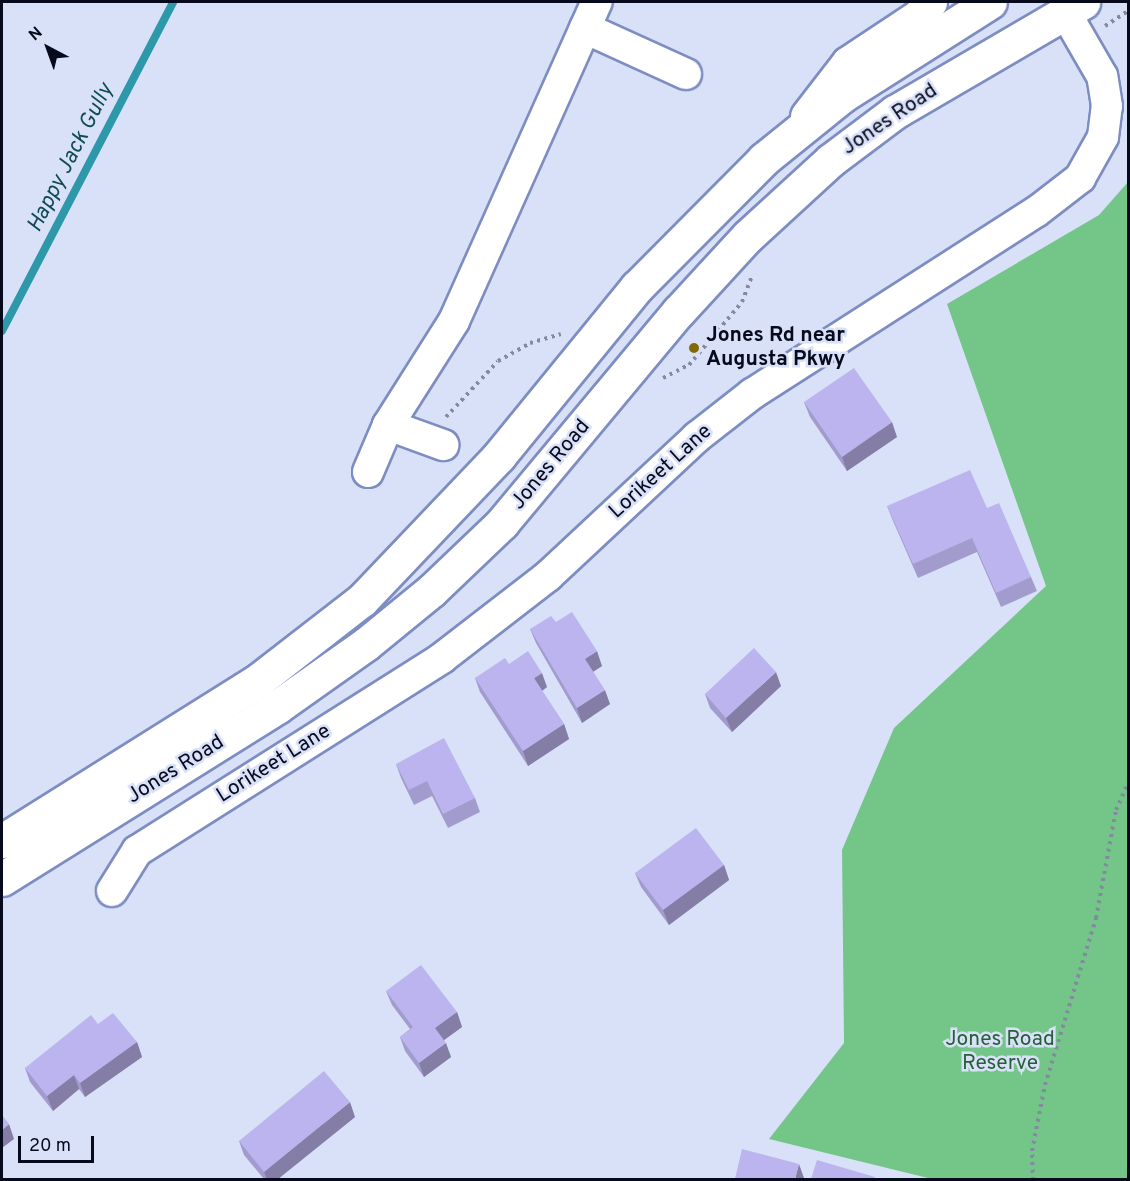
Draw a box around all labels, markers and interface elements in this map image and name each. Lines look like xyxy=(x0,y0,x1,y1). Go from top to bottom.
north arrow xyxy=(18,18,78,78)
text: N xyxy=(25,23,47,46)
water label: Happy Jack Gully xyxy=(22,79,120,237)
street label: Jones Road xyxy=(837,79,943,161)
place label: Jones Rd near Augusta Pkwy xyxy=(706,323,845,373)
marker: Jones Rd near Augusta Pkwy xyxy=(687,341,701,355)
street label: Jones Road xyxy=(506,415,596,515)
street label: Lorikeet Lane xyxy=(604,419,718,525)
street label: Lorikeet Lane xyxy=(212,719,336,809)
street label: Jones Road xyxy=(123,730,229,810)
park label: Jones Road Reserve xyxy=(945,1027,1055,1077)
scale bar xyxy=(21,1124,98,1162)
text: 20 m xyxy=(29,1135,71,1158)

